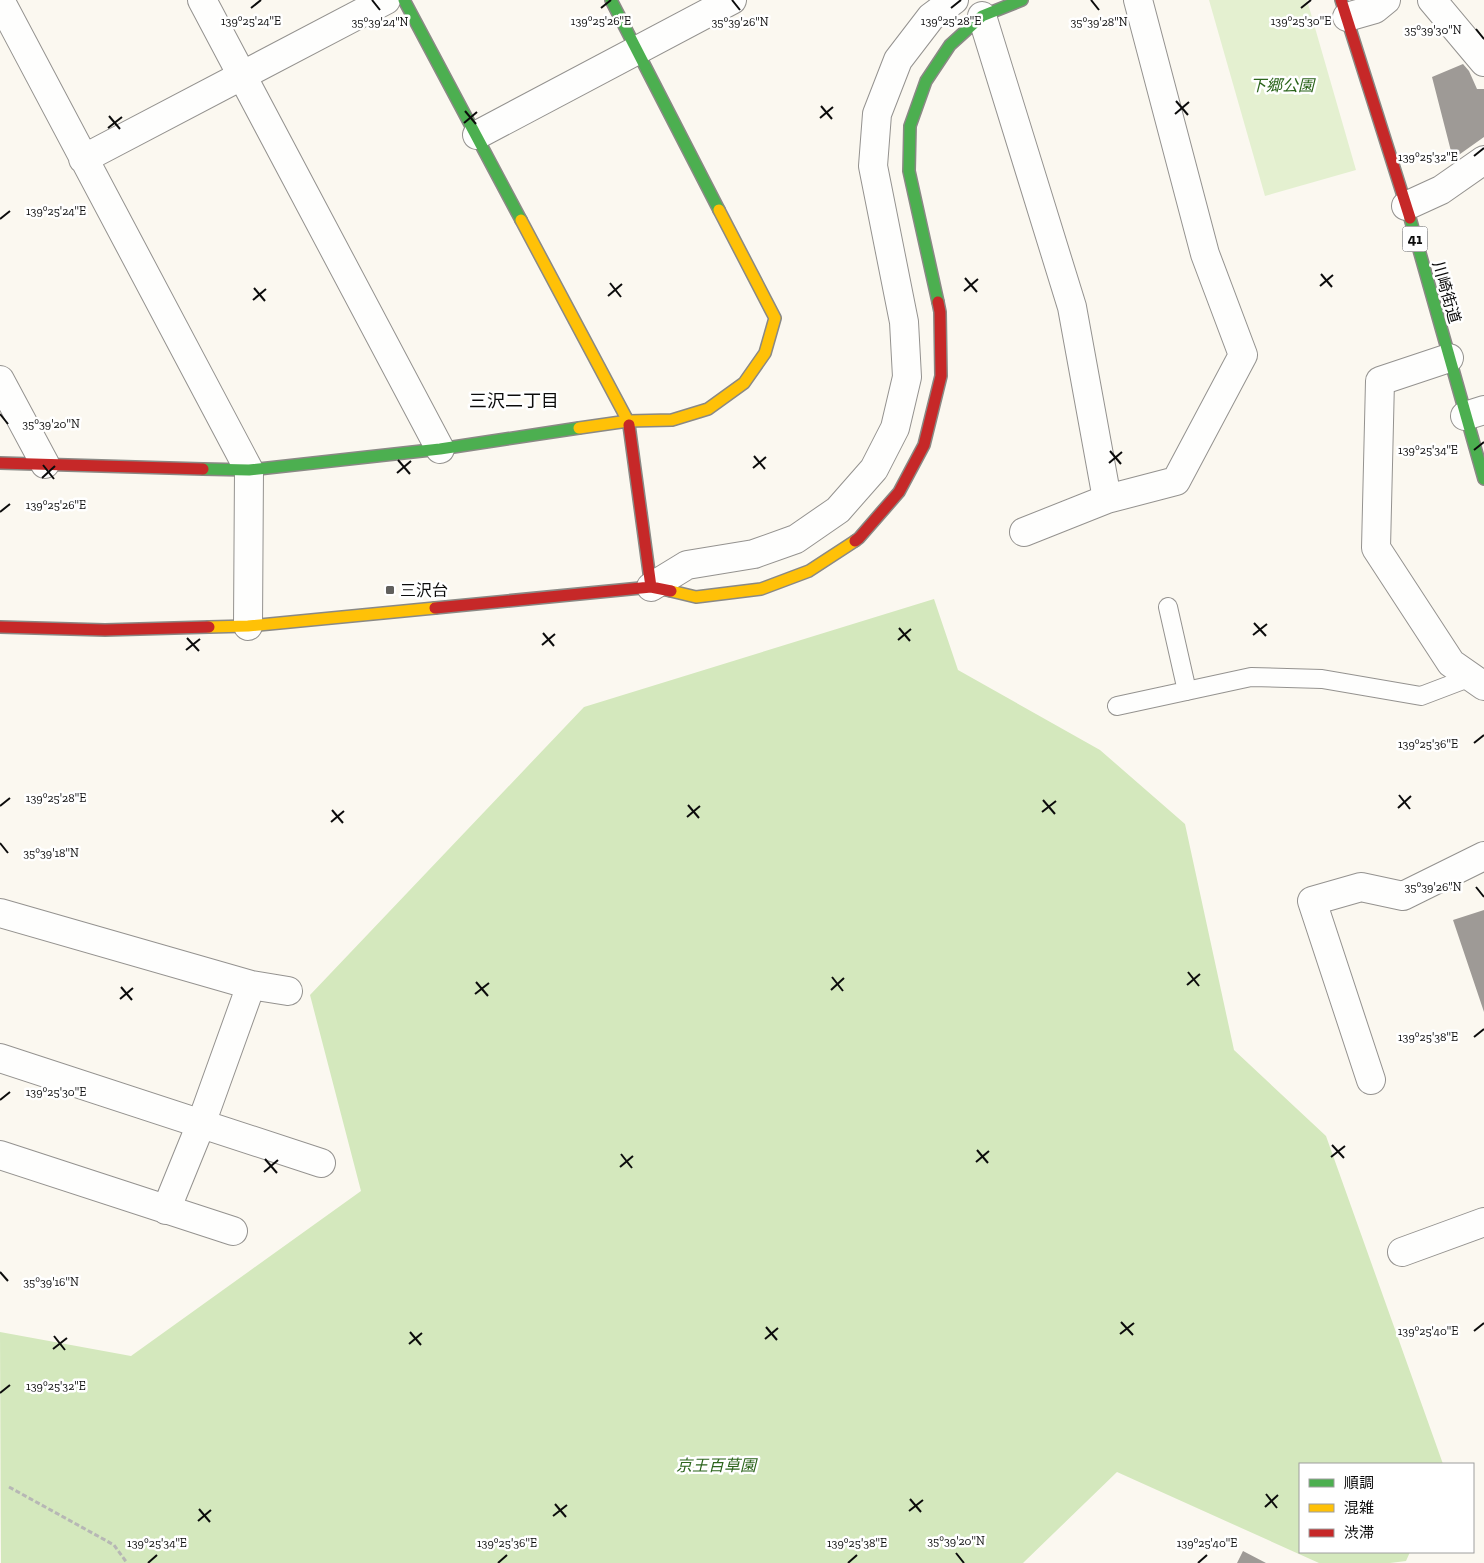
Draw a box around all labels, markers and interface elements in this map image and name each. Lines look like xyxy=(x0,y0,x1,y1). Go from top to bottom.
text: 139°25'24"E xyxy=(221,14,281,28)
text: 139°25'26"E xyxy=(571,14,631,28)
text: 139°25'28"E xyxy=(921,14,981,28)
text: 139°25'30"E xyxy=(1271,14,1331,28)
text: 35°39'24"N xyxy=(352,15,409,29)
text: 35°39'26"N xyxy=(711,15,769,29)
text: 35°39'28"N xyxy=(1070,15,1128,29)
text: 35°39'30"N xyxy=(1404,23,1462,37)
park label: 下郷公園 xyxy=(1250,76,1316,95)
text: 139°25'32"E xyxy=(1398,150,1458,164)
text: 139°25'24"E xyxy=(26,204,86,218)
road number: 41 xyxy=(1402,226,1428,252)
street label: 川崎街道 xyxy=(1429,259,1464,326)
district label: 三沢二丁目 xyxy=(469,390,559,412)
text: 35°39'20"N xyxy=(22,417,80,431)
text: 139°25'34"E xyxy=(1398,443,1458,457)
text: 139°25'26"E xyxy=(26,498,86,512)
place label: 三沢台 xyxy=(400,581,448,600)
marker: 三沢台 xyxy=(384,584,396,596)
text: 139°25'36"E xyxy=(1398,737,1458,751)
text: 139°25'28"E xyxy=(26,791,86,805)
text: 35°39'18"N xyxy=(23,846,79,860)
text: 35°39'26"N xyxy=(1404,880,1462,894)
text: 139°25'38"E xyxy=(1398,1030,1458,1044)
text: 139°25'30"E xyxy=(26,1085,86,1099)
text: 35°39'16"N xyxy=(23,1275,79,1289)
text: 139°25'40"E xyxy=(1398,1324,1458,1338)
text: 139°25'32"E xyxy=(26,1379,86,1393)
park label: 京王百草園 xyxy=(676,1456,758,1475)
legend xyxy=(1299,1463,1474,1553)
text: 順調 xyxy=(1344,1474,1374,1492)
text: 混雑 xyxy=(1344,1499,1374,1517)
text: 渋滞 xyxy=(1344,1524,1374,1542)
text: 35°39'20"N xyxy=(927,1534,985,1548)
text: 139°25'34"E xyxy=(127,1536,187,1550)
text: 139°25'36"E xyxy=(477,1536,537,1550)
text: 139°25'38"E xyxy=(827,1536,887,1550)
text: 139°25'40"E xyxy=(1177,1536,1237,1550)

